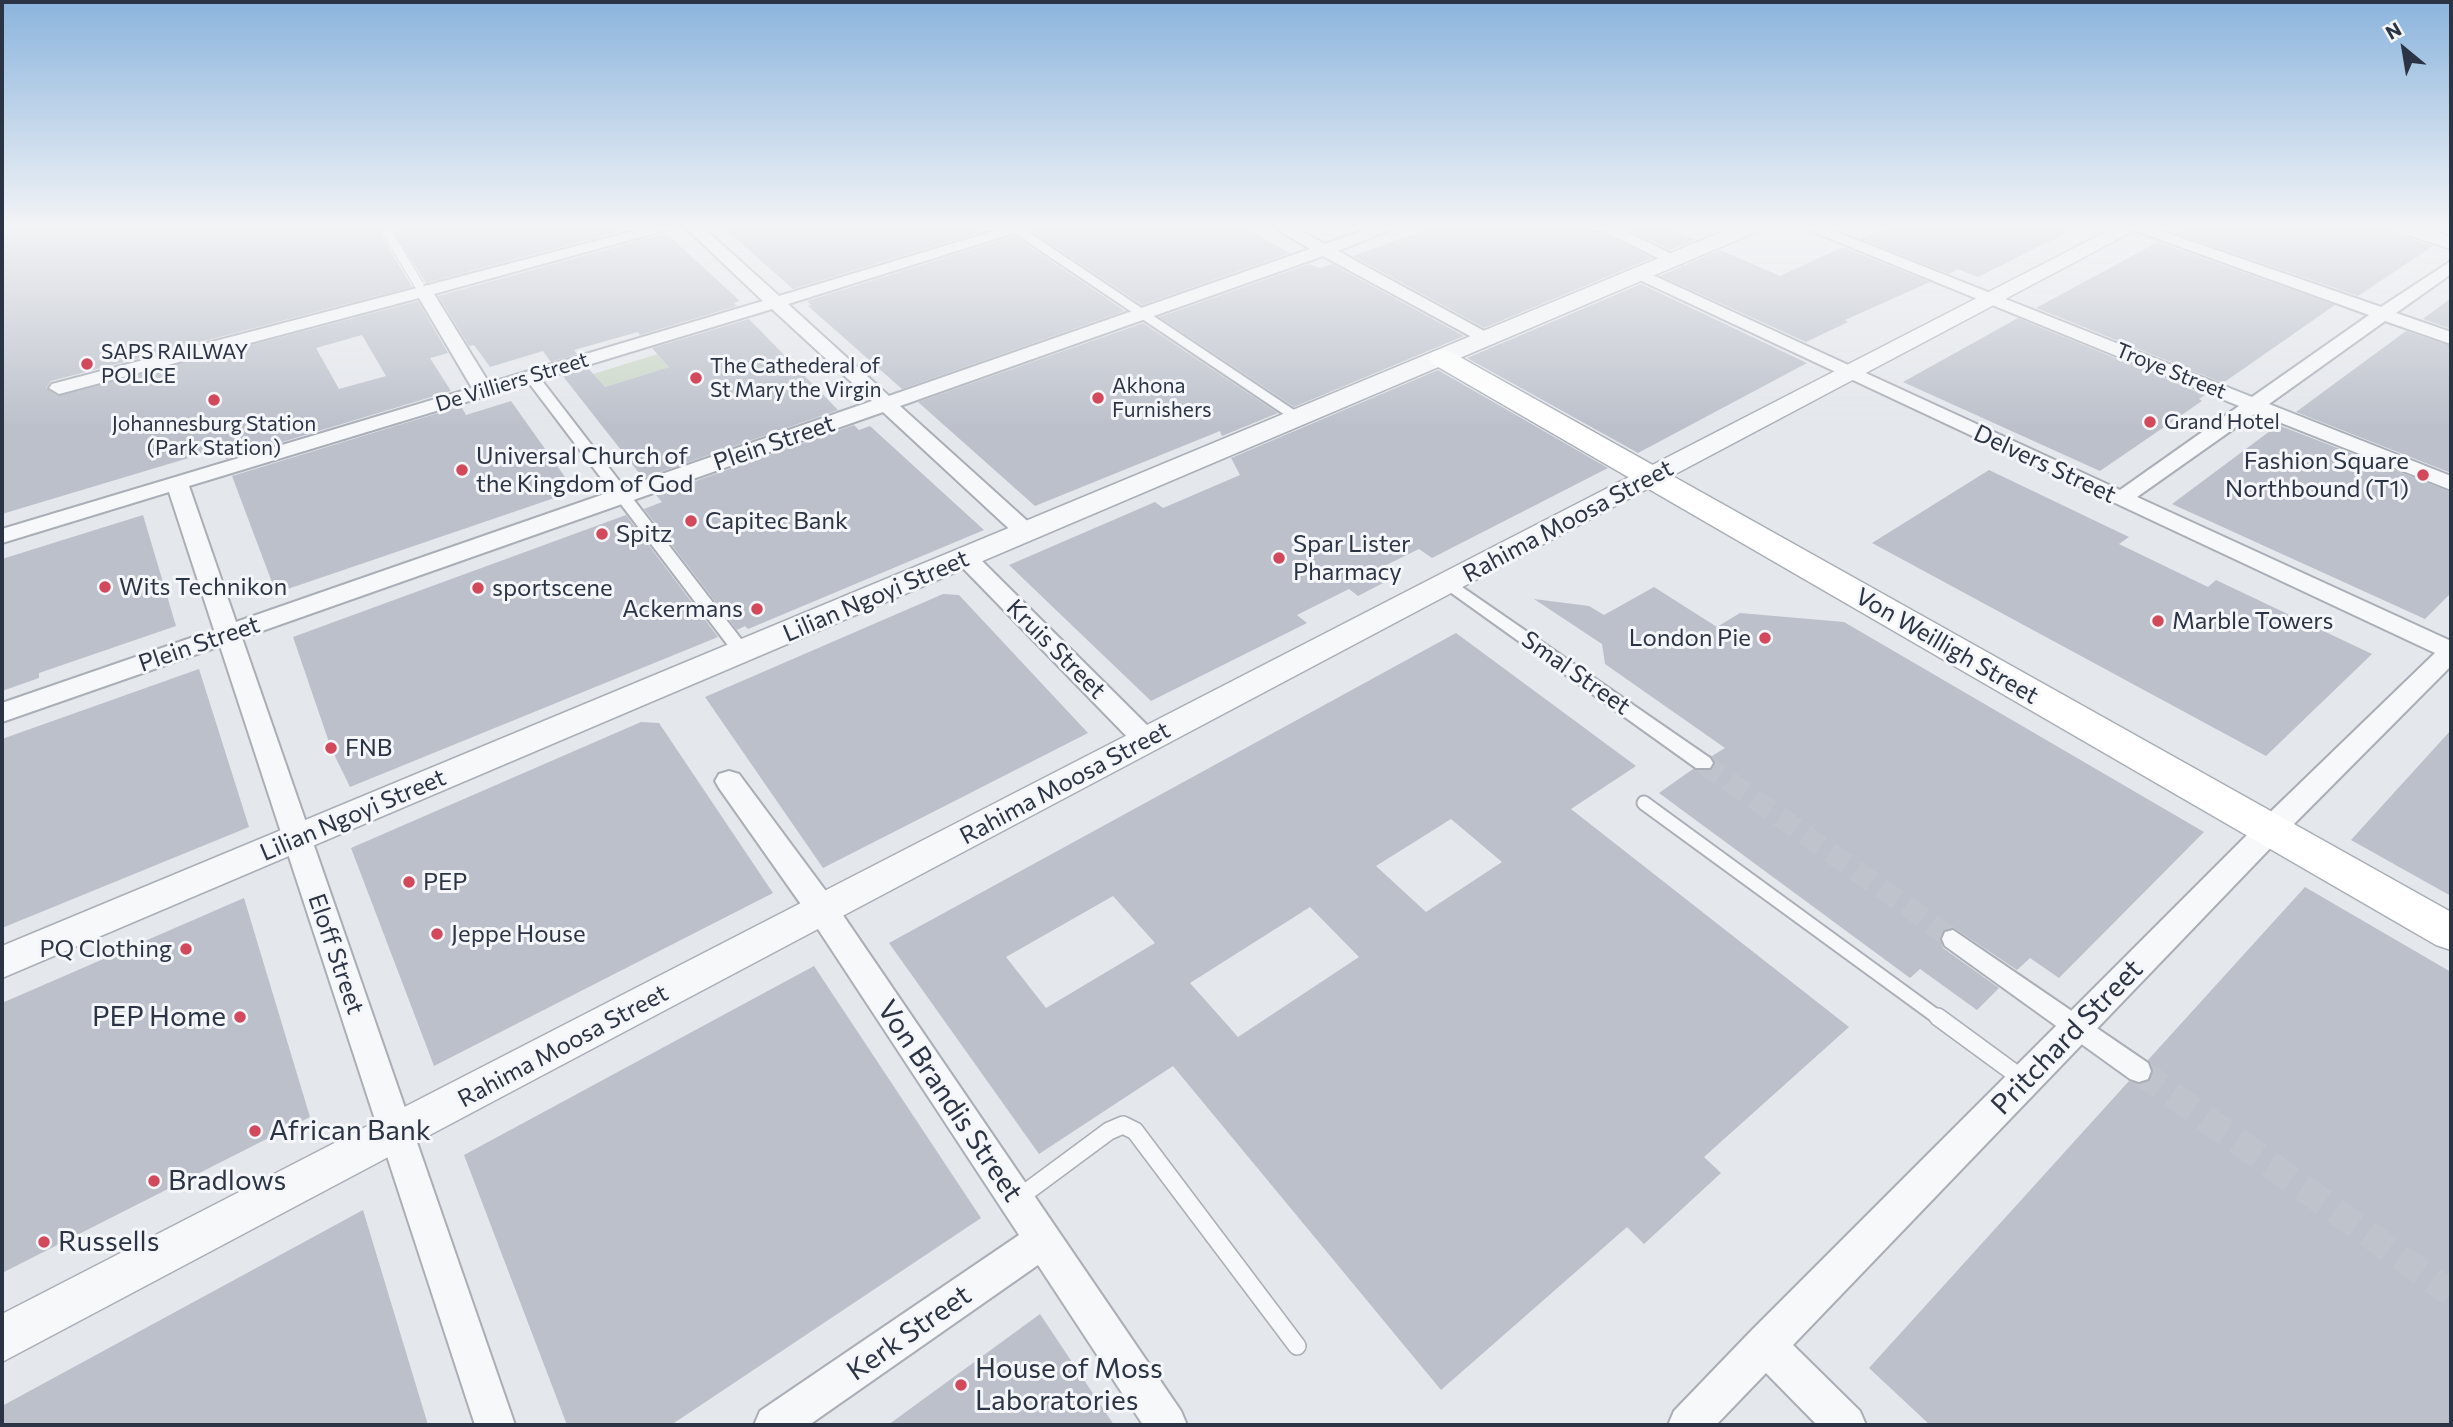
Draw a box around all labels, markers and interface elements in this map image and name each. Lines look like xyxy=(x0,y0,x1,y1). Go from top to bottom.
north arrow xyxy=(2369,14,2439,84)
text: N xyxy=(2381,17,2405,44)
street label: Troye Street xyxy=(2112,337,2230,405)
place label: SAPS RAILWAY POLICE xyxy=(101,339,248,389)
street label: De Villiers Street xyxy=(433,347,591,417)
place label: The Cathederal of St Mary the Virgin xyxy=(710,353,882,403)
marker: SAPS RAILWAY POLICE xyxy=(79,356,95,372)
marker: The Cathederal of St Mary the Virgin xyxy=(688,370,704,386)
place label: Akhona Furnishers xyxy=(1112,373,1212,423)
marker: Akhona Furnishers xyxy=(1090,390,1106,406)
marker: Johannesburg Station (Park Station) xyxy=(206,392,222,408)
street label: Plein Street xyxy=(710,409,838,477)
place label: Grand Hotel xyxy=(2164,409,2280,435)
place label: Johannesburg Station (Park Station) xyxy=(112,411,316,461)
marker: Grand Hotel xyxy=(2142,414,2158,430)
street label: Delvers Street xyxy=(1969,419,2121,509)
place label: Universal Church of the Kingdom of God xyxy=(476,442,693,498)
place label: Fashion Square Northbound (T1) xyxy=(2225,447,2409,503)
street label: Rahima Moosa Street xyxy=(1458,453,1678,589)
marker: Universal Church of the Kingdom of God xyxy=(454,462,470,478)
marker: Fashion Square Northbound (T1) xyxy=(2415,467,2431,483)
place label: Capitec Bank xyxy=(705,507,848,535)
marker: Capitec Bank xyxy=(683,513,699,529)
place label: Spitz xyxy=(616,520,672,548)
marker: Spitz xyxy=(594,526,610,542)
place label: Spar Lister Pharmacy xyxy=(1293,530,1411,586)
street label: Lilian Ngoyi Street xyxy=(779,544,973,648)
marker: Spar Lister Pharmacy xyxy=(1271,550,1287,566)
place label: Wits Technikon xyxy=(119,573,287,601)
place label: sportscene xyxy=(492,574,613,602)
marker: Wits Technikon xyxy=(97,579,113,595)
marker: sportscene xyxy=(470,580,486,596)
street label: Von Weilligh Street xyxy=(1850,582,2044,710)
street label: Kruis Street xyxy=(1000,593,1112,705)
place label: Ackermans xyxy=(622,595,743,623)
marker: Ackermans xyxy=(749,601,765,617)
place label: Marble Towers xyxy=(2172,607,2333,635)
street label: Plein Street xyxy=(135,610,263,678)
marker: Marble Towers xyxy=(2150,613,2166,629)
place label: London Pie xyxy=(1629,624,1751,652)
street label: Smal Street xyxy=(1516,625,1636,721)
marker: London Pie xyxy=(1757,630,1773,646)
street label: Rahima Moosa Street xyxy=(955,715,1175,851)
place label: FNB xyxy=(345,734,392,762)
marker: FNB xyxy=(323,740,339,756)
street label: Lilian Ngoyi Street xyxy=(256,763,450,867)
place label: PEP xyxy=(423,868,467,896)
marker: PEP xyxy=(401,874,417,890)
street label: Eloff Street xyxy=(302,890,370,1018)
place label: Jeppe House xyxy=(451,920,586,948)
marker: Jeppe House xyxy=(429,926,445,942)
place label: PQ Clothing xyxy=(40,935,172,963)
marker: PQ Clothing xyxy=(178,941,194,957)
street label: Pritchard Street xyxy=(1984,952,2150,1122)
street label: Rahima Moosa Street xyxy=(453,978,673,1114)
street label: Von Brandis Street xyxy=(870,994,1030,1208)
place label: PEP Home xyxy=(92,1000,226,1034)
marker: PEP Home xyxy=(232,1009,248,1025)
place label: African Bank xyxy=(269,1114,431,1148)
marker: African Bank xyxy=(247,1123,263,1139)
place label: Bradlows xyxy=(168,1164,286,1198)
marker: Bradlows xyxy=(146,1173,162,1189)
place label: Russells xyxy=(58,1225,159,1259)
marker: Russells xyxy=(36,1234,52,1250)
street label: Kerk Street xyxy=(841,1278,977,1388)
place label: House of Moss Laboratories xyxy=(975,1352,1163,1418)
marker: House of Moss Laboratories xyxy=(953,1377,969,1393)

